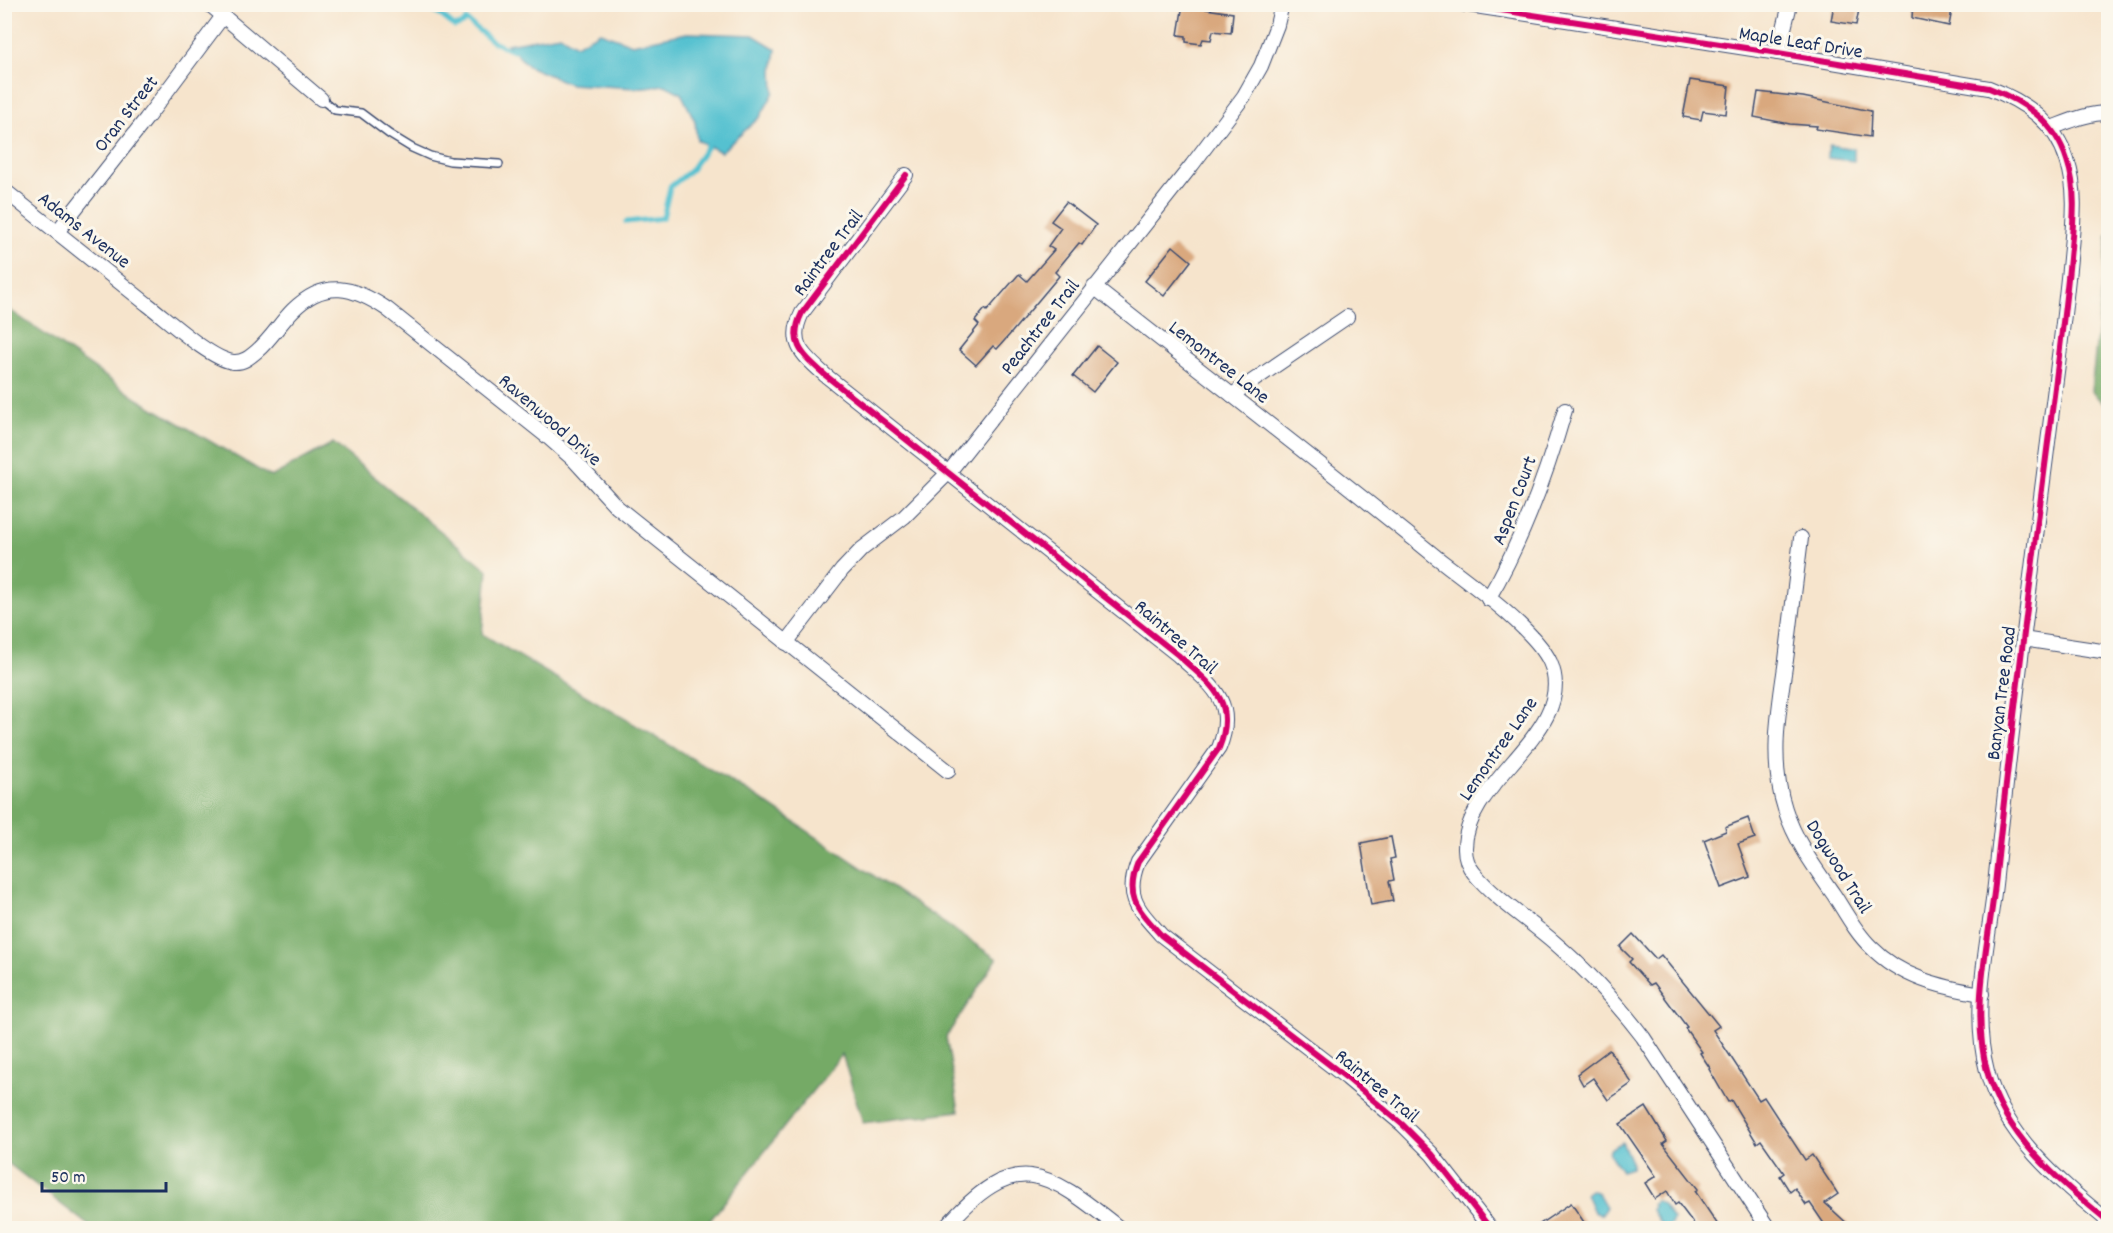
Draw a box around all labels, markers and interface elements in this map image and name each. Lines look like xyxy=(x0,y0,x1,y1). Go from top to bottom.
street label: Maple Leaf Drive xyxy=(1737,20,1865,68)
street label: Oran Street xyxy=(88,70,166,159)
street label: Adams Avenue xyxy=(31,186,136,277)
street label: Raintree Trail xyxy=(787,204,871,303)
street label: Peachtree Trail xyxy=(995,274,1088,382)
street label: Lemontree Lane xyxy=(1162,315,1275,412)
street label: Ravenwood Drive xyxy=(491,368,607,474)
street label: Aspen Court xyxy=(1486,452,1546,550)
street label: Raintree Trail xyxy=(1127,594,1223,683)
street label: Banyan Tree Road xyxy=(1981,625,2025,762)
street label: Lemontree Lane xyxy=(1453,692,1546,807)
street label: Dogwood Trail xyxy=(1798,815,1877,920)
street label: Raintree Trail xyxy=(1328,1044,1424,1131)
scale bar xyxy=(42,1155,166,1193)
text: 50 m xyxy=(51,1166,86,1191)

